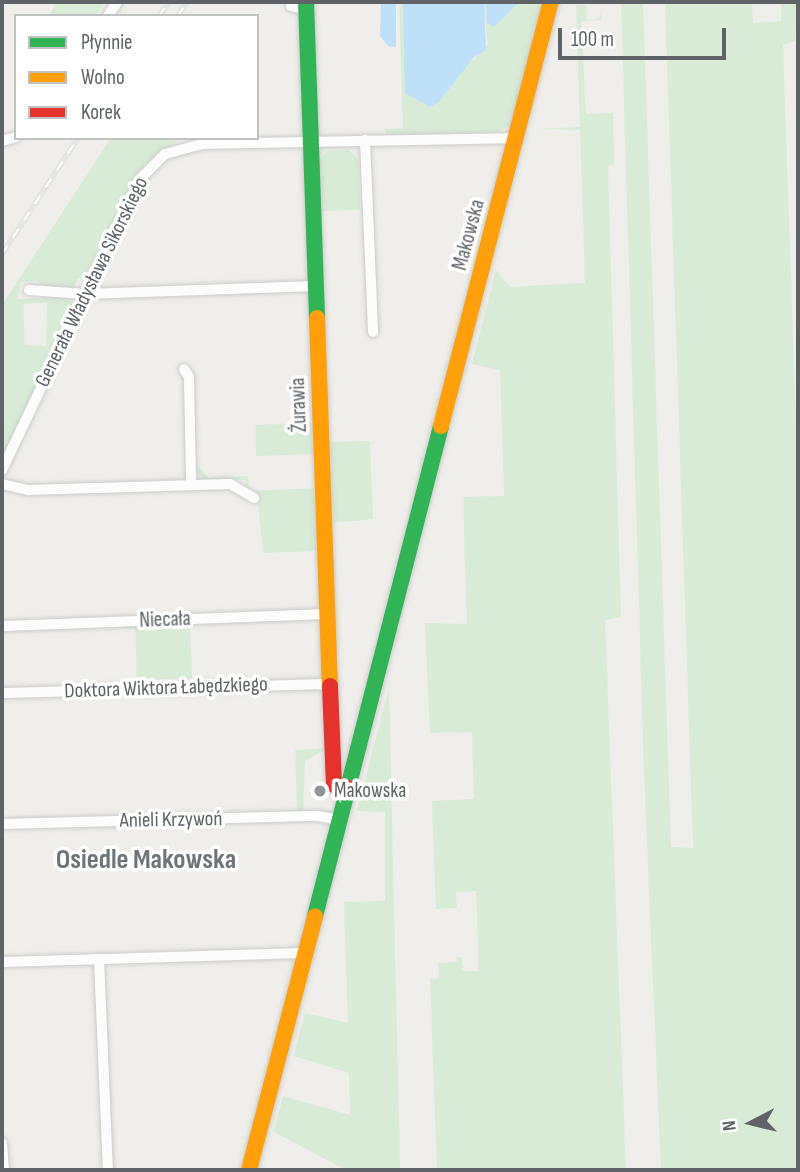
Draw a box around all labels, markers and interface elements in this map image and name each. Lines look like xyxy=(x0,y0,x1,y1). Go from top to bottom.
legend xyxy=(14,14,259,140)
scale bar xyxy=(562,14,730,58)
text: 100 m xyxy=(571,27,614,52)
text: Płynnie xyxy=(81,30,133,55)
text: Wolno xyxy=(81,65,125,90)
text: Korek xyxy=(81,100,121,125)
street label: Generała Władysława Sikorskiego xyxy=(30,173,154,391)
street label: Makowska xyxy=(447,197,491,273)
street label: Żurawia xyxy=(285,377,313,433)
street label: Niecała xyxy=(139,607,191,633)
street label: Doktora Wiktora Łabędzkiego xyxy=(64,672,268,704)
place label: Makowska xyxy=(334,778,406,804)
marker: Makowska xyxy=(312,783,328,799)
street label: Anieli Krzywoń xyxy=(119,807,223,833)
district label: Osiedle Makowska xyxy=(56,843,236,877)
north arrow xyxy=(716,1088,786,1158)
text: N xyxy=(718,1119,742,1132)

